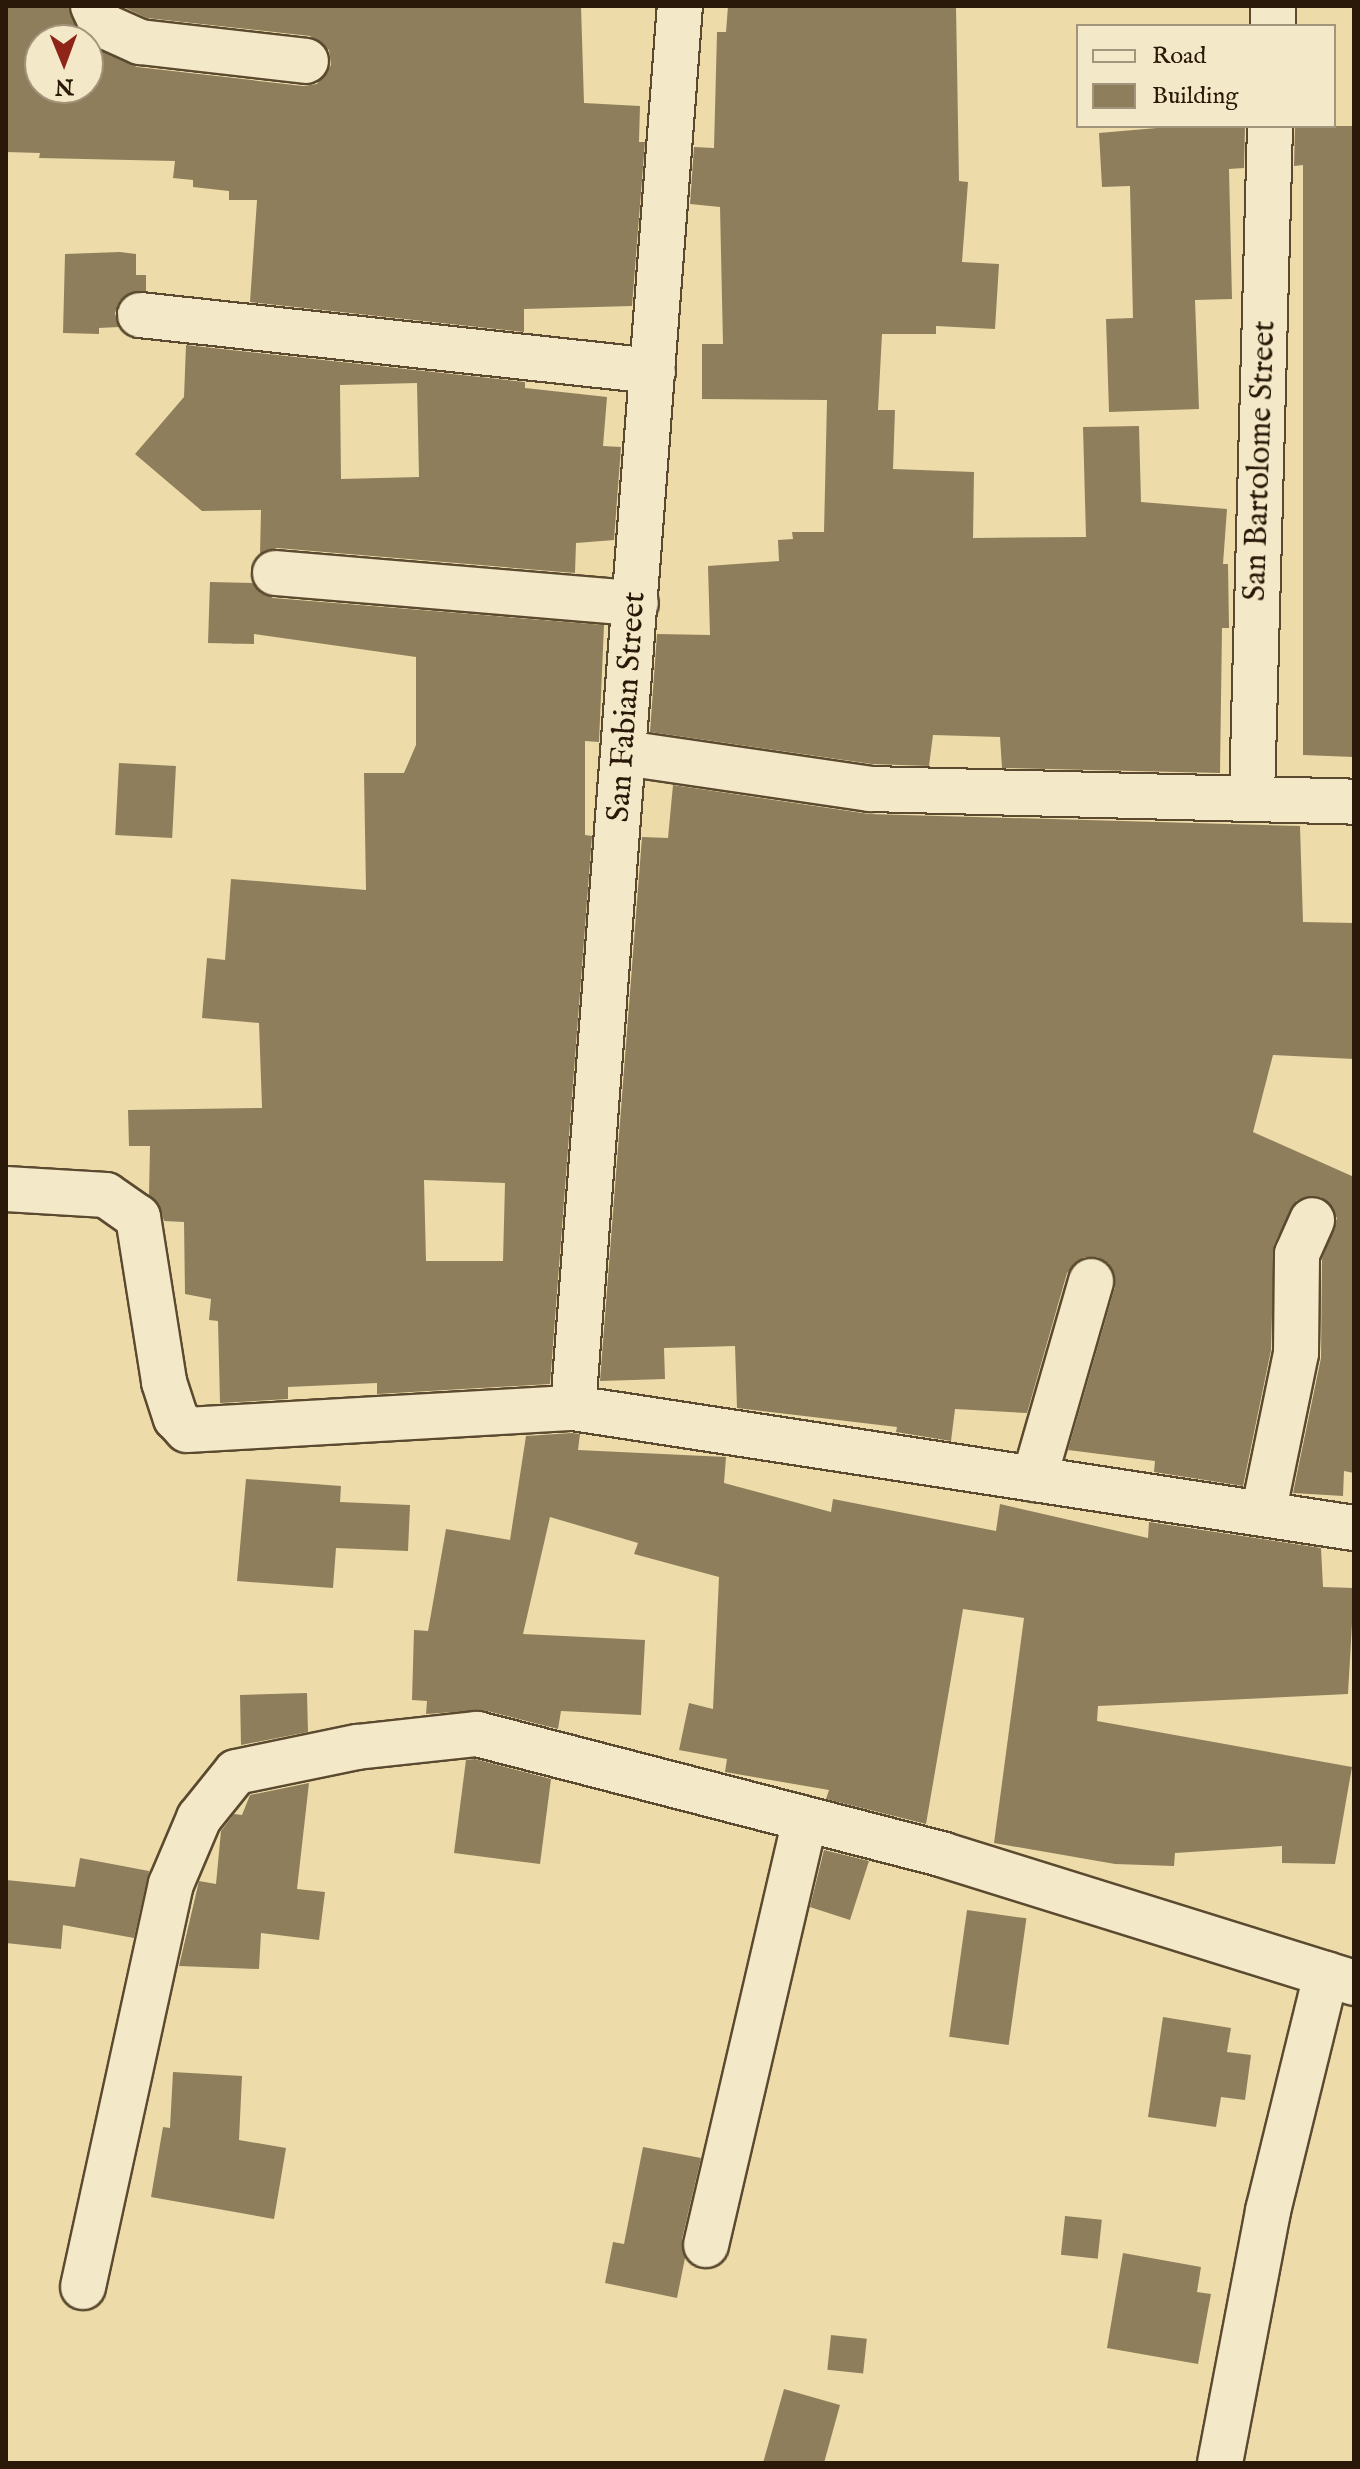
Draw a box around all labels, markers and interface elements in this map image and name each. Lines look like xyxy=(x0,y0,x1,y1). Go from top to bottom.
north arrow xyxy=(24,24,104,104)
legend xyxy=(1076,24,1336,128)
text: Road xyxy=(1152,41,1206,72)
text: N xyxy=(55,72,74,100)
text: Building xyxy=(1152,81,1238,112)
street label: San Bartolome Street xyxy=(1237,320,1285,602)
street label: San Fabian Street xyxy=(601,591,655,823)

